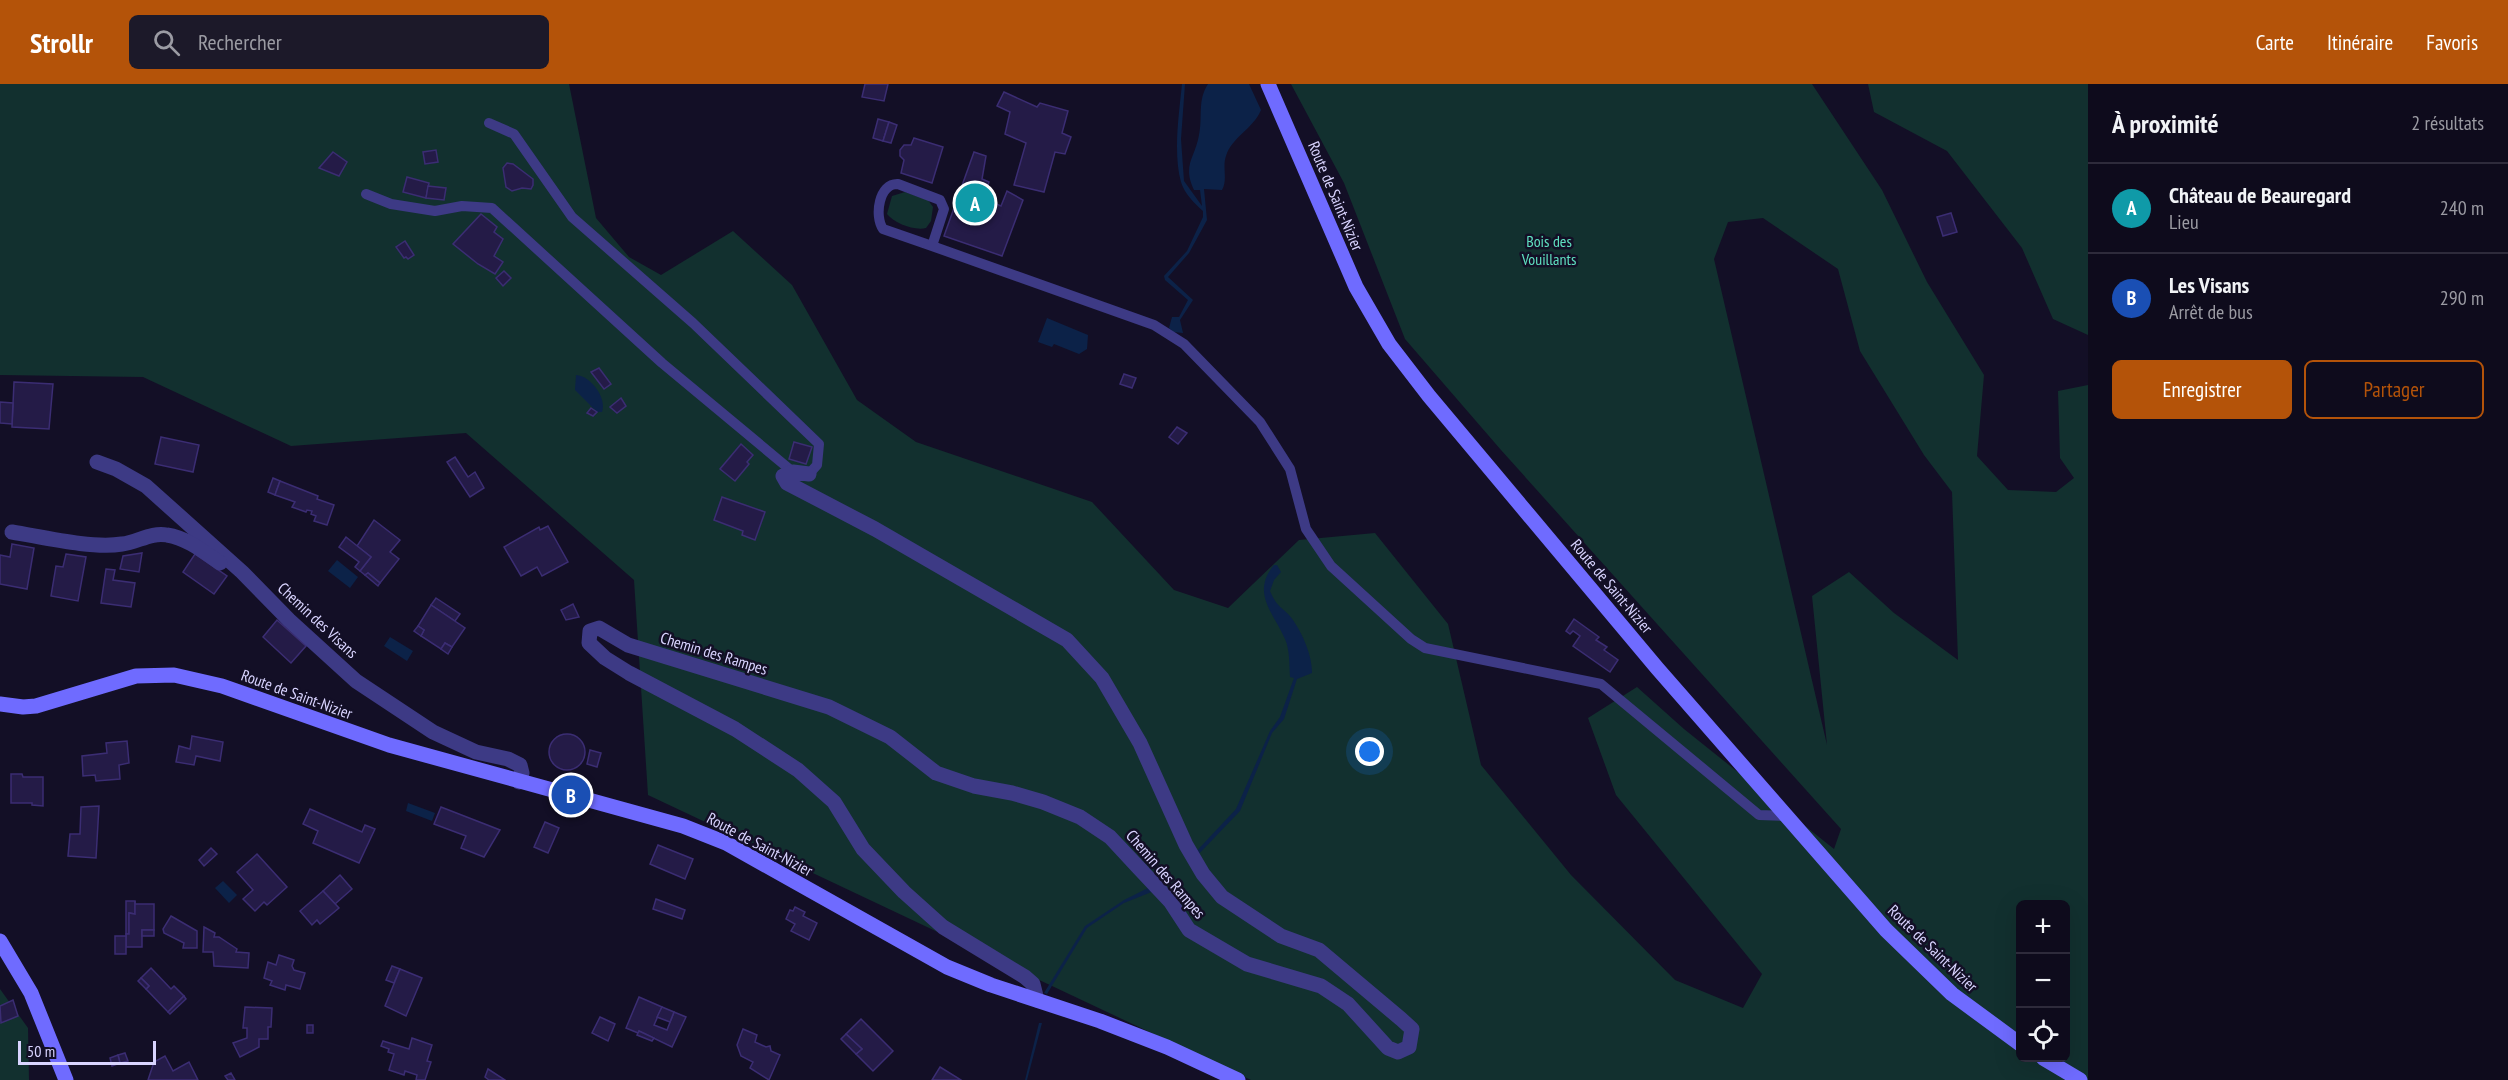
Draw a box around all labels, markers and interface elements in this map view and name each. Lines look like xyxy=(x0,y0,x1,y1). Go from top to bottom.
search box xyxy=(129,15,549,69)
text: Strollr xyxy=(30,24,93,61)
icon: search xyxy=(150,26,183,59)
text: Rechercher xyxy=(198,28,282,56)
text: Carte xyxy=(2256,29,2294,56)
text: Itinéraire xyxy=(2327,29,2393,56)
text: Favoris xyxy=(2426,29,2478,56)
text: À proximité xyxy=(2112,107,2219,140)
text: 2 résultats xyxy=(2411,110,2484,136)
street label: Route de Saint-Nizier xyxy=(1304,138,1368,254)
pin: A xyxy=(956,180,994,226)
text: Château de Beauregard xyxy=(2169,181,2351,209)
text: A xyxy=(2126,195,2137,221)
text: 240 m xyxy=(2440,195,2484,221)
text: Lieu xyxy=(2169,209,2199,235)
park label: Bois des Vouillants xyxy=(1521,231,1576,269)
text: Les Visans xyxy=(2169,271,2249,299)
text: B xyxy=(2127,285,2136,311)
text: 290 m xyxy=(2440,285,2484,311)
text: Arrêt de bus xyxy=(2169,299,2253,325)
button: Enregistrer xyxy=(2112,360,2292,419)
button: Partager xyxy=(2304,360,2484,419)
street label: Route de Saint-Nizier xyxy=(1567,535,1658,638)
street label: Chemin des Visans xyxy=(274,578,362,662)
street label: Chemin des Rampes xyxy=(658,627,770,679)
street label: Route de Saint-Nizier xyxy=(239,665,356,724)
your location xyxy=(1355,737,1384,766)
pin: B xyxy=(552,772,590,818)
street label: Route de Saint-Nizier xyxy=(704,808,817,881)
street label: Chemin des Rampes xyxy=(1122,826,1210,922)
street label: Route de Saint-Nizier xyxy=(1884,900,1982,996)
map controls xyxy=(2016,900,2070,1062)
button: + xyxy=(2016,900,2070,954)
button: − xyxy=(2016,954,2070,1008)
button: locate xyxy=(2016,1008,2070,1062)
scale bar xyxy=(18,1038,156,1066)
text: 50 m xyxy=(27,1041,55,1061)

